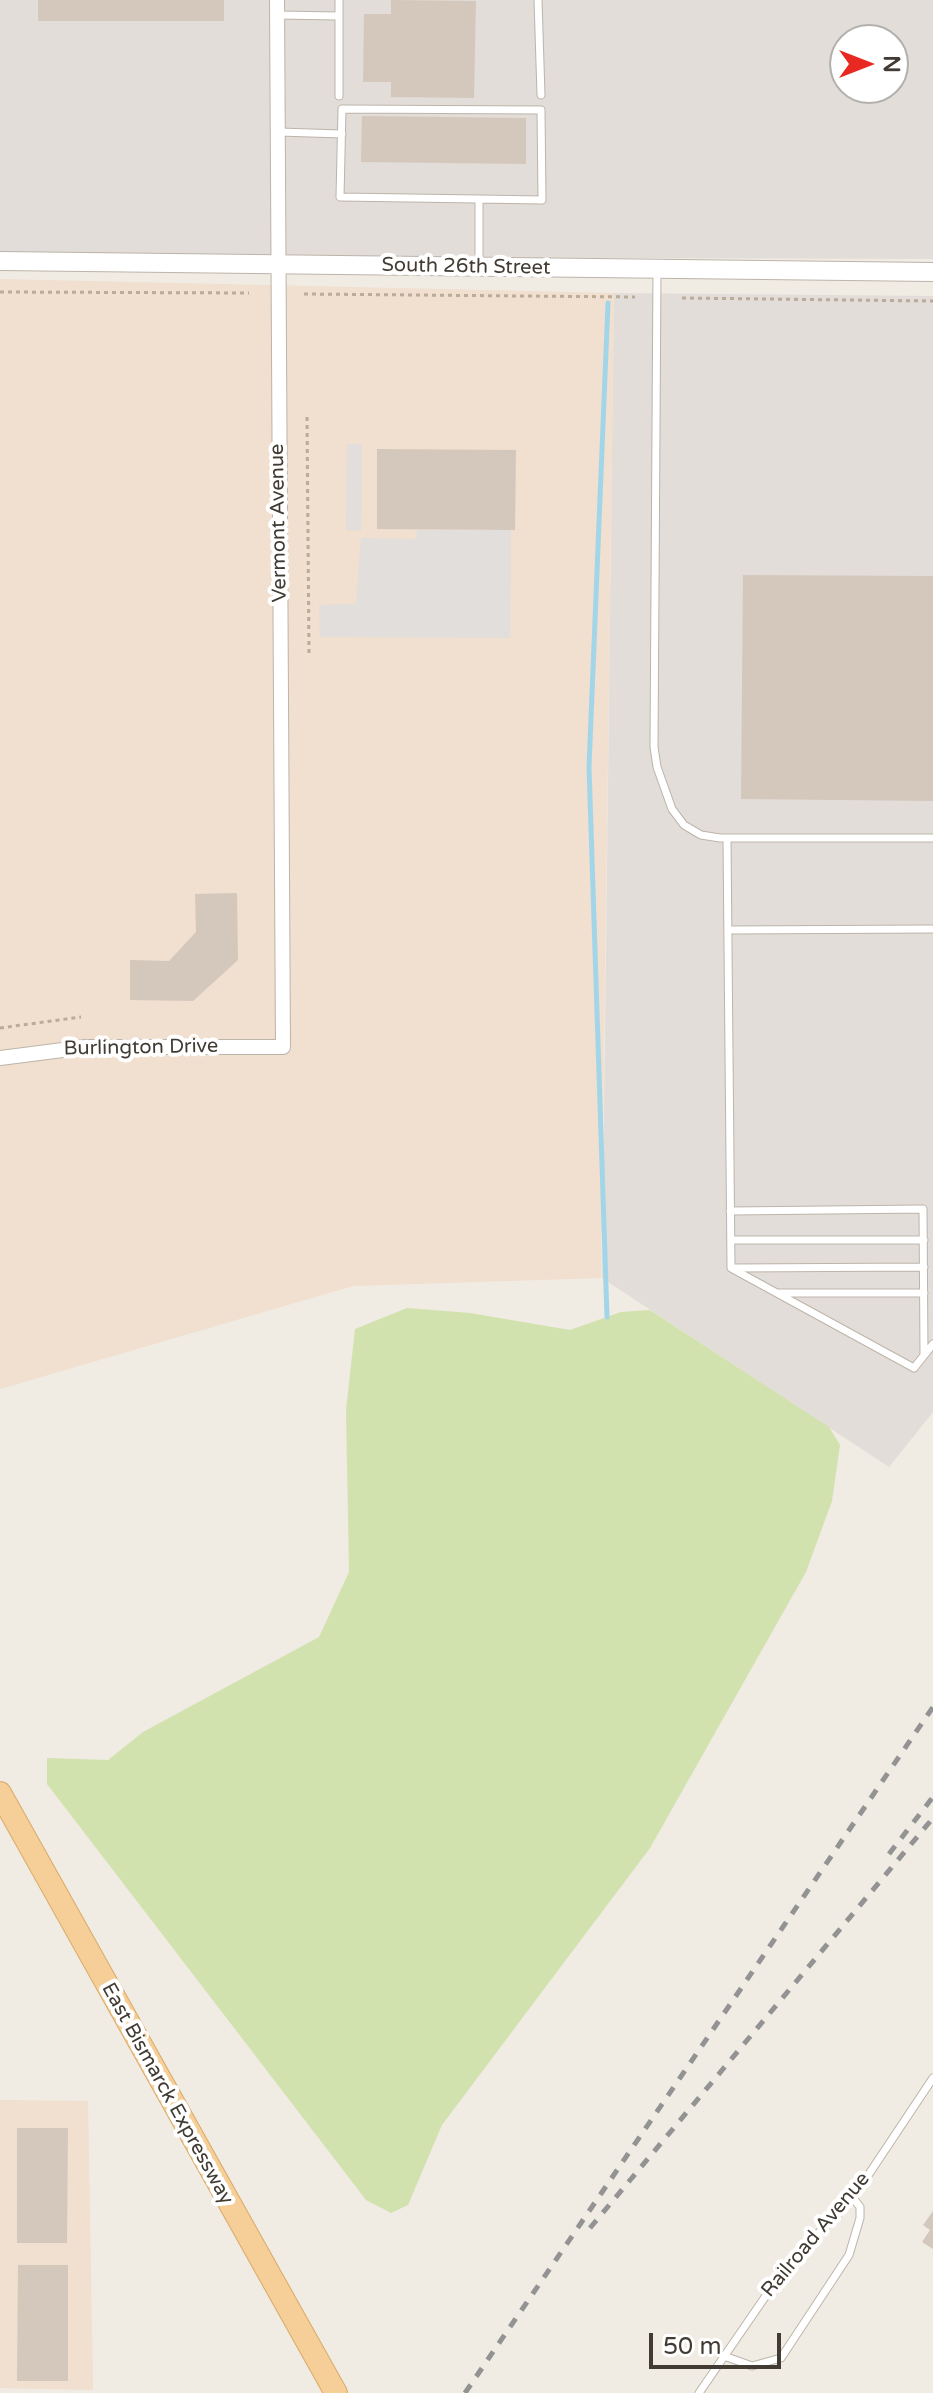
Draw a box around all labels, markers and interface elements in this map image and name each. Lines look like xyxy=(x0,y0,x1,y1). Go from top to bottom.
north arrow xyxy=(829,24,909,104)
text: N xyxy=(878,55,904,73)
street label: South 26th Street xyxy=(381,254,551,280)
street label: Vermont Avenue xyxy=(266,443,292,603)
street label: Burlington Drive xyxy=(63,1035,219,1061)
street label: East Bismarck Expressway xyxy=(96,1979,238,2209)
street label: Railroad Avenue xyxy=(757,2168,875,2302)
scale bar xyxy=(653,2317,785,2367)
text: 50 m xyxy=(663,2332,721,2361)

